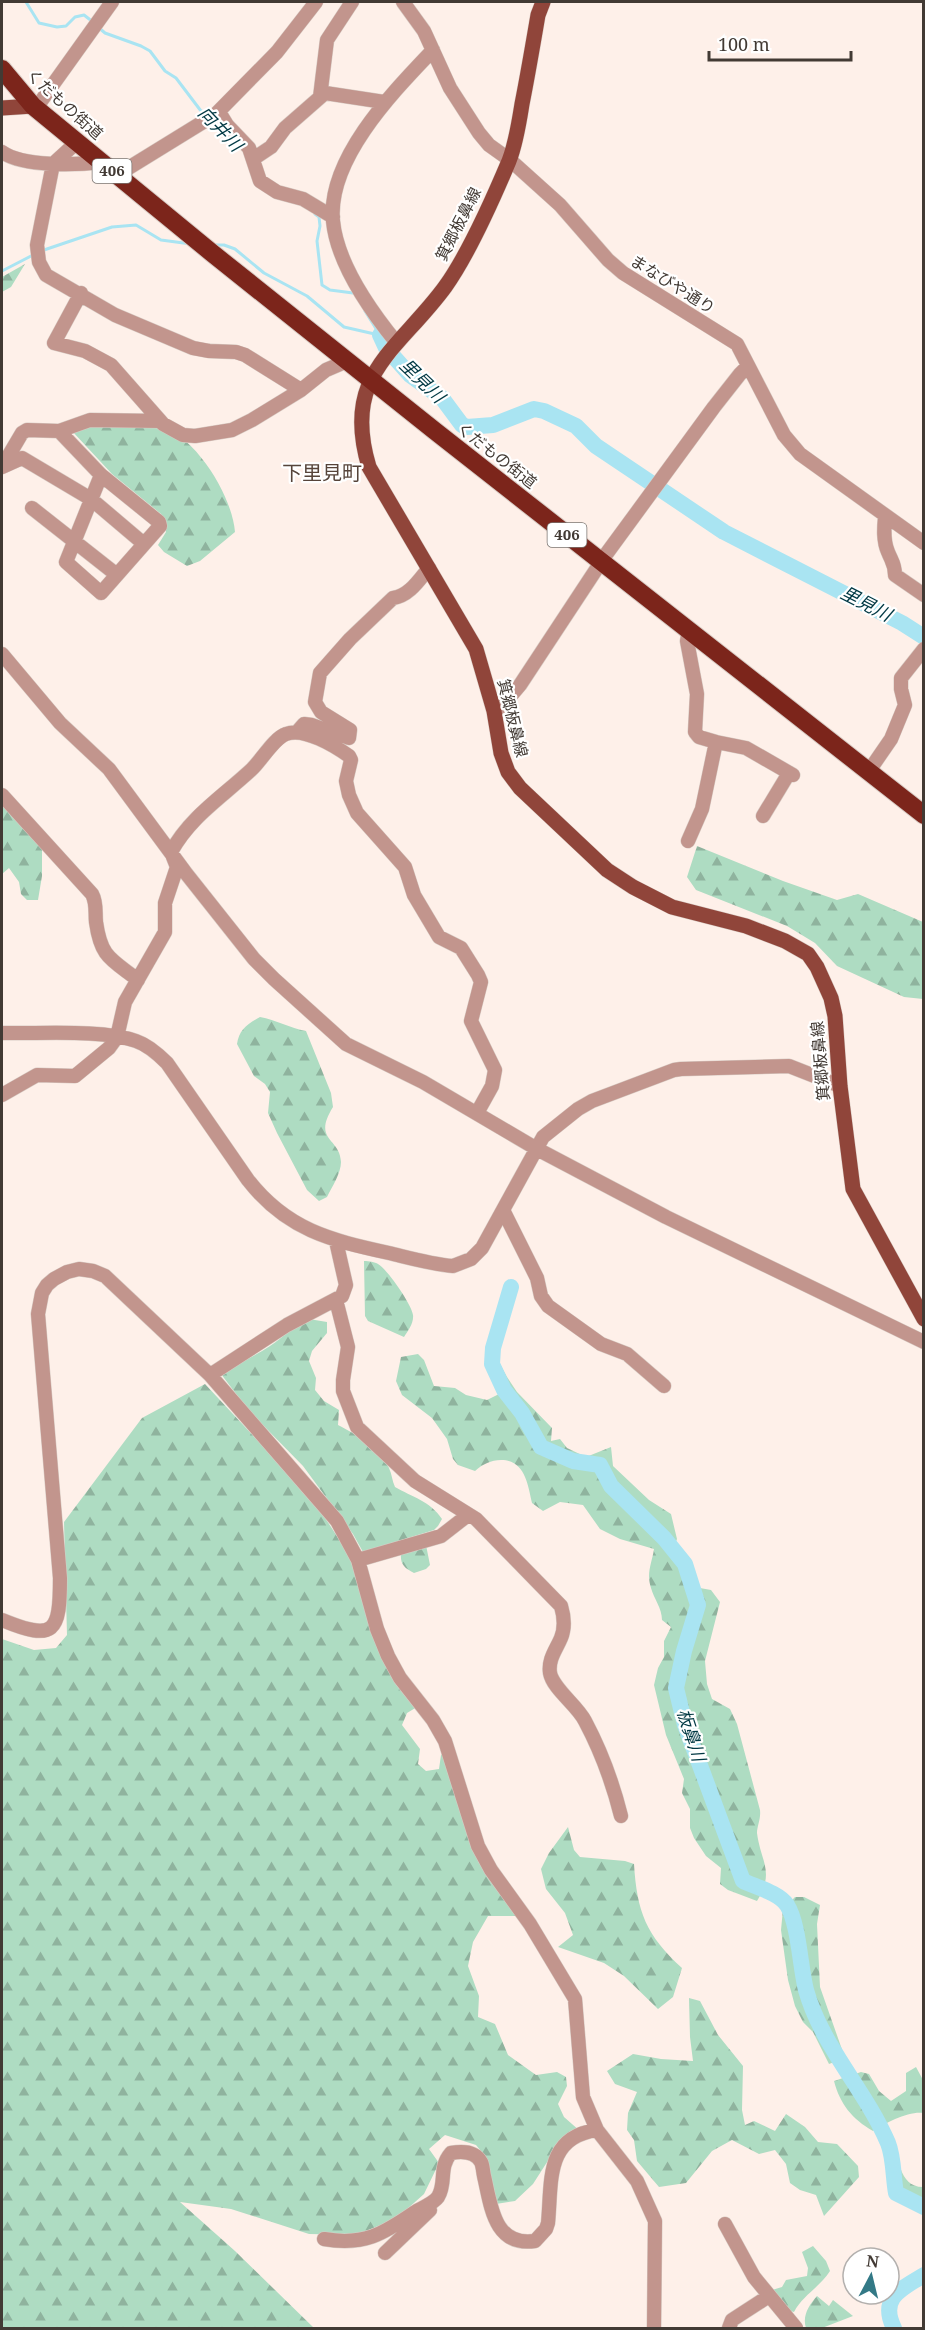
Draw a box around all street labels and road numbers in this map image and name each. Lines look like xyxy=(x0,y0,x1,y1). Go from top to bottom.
street label: くだもの街道 xyxy=(22,64,108,144)
road number: 406 xyxy=(92,159,132,183)
street label: 箕郷板鼻線 xyxy=(430,183,486,265)
street label: まなびや通り xyxy=(626,249,720,319)
street label: くだもの街道 xyxy=(452,417,542,493)
road number: 406 xyxy=(548,523,586,547)
street label: 箕郷板鼻線 xyxy=(493,677,533,759)
street label: 箕郷板鼻線 xyxy=(806,1020,834,1102)

